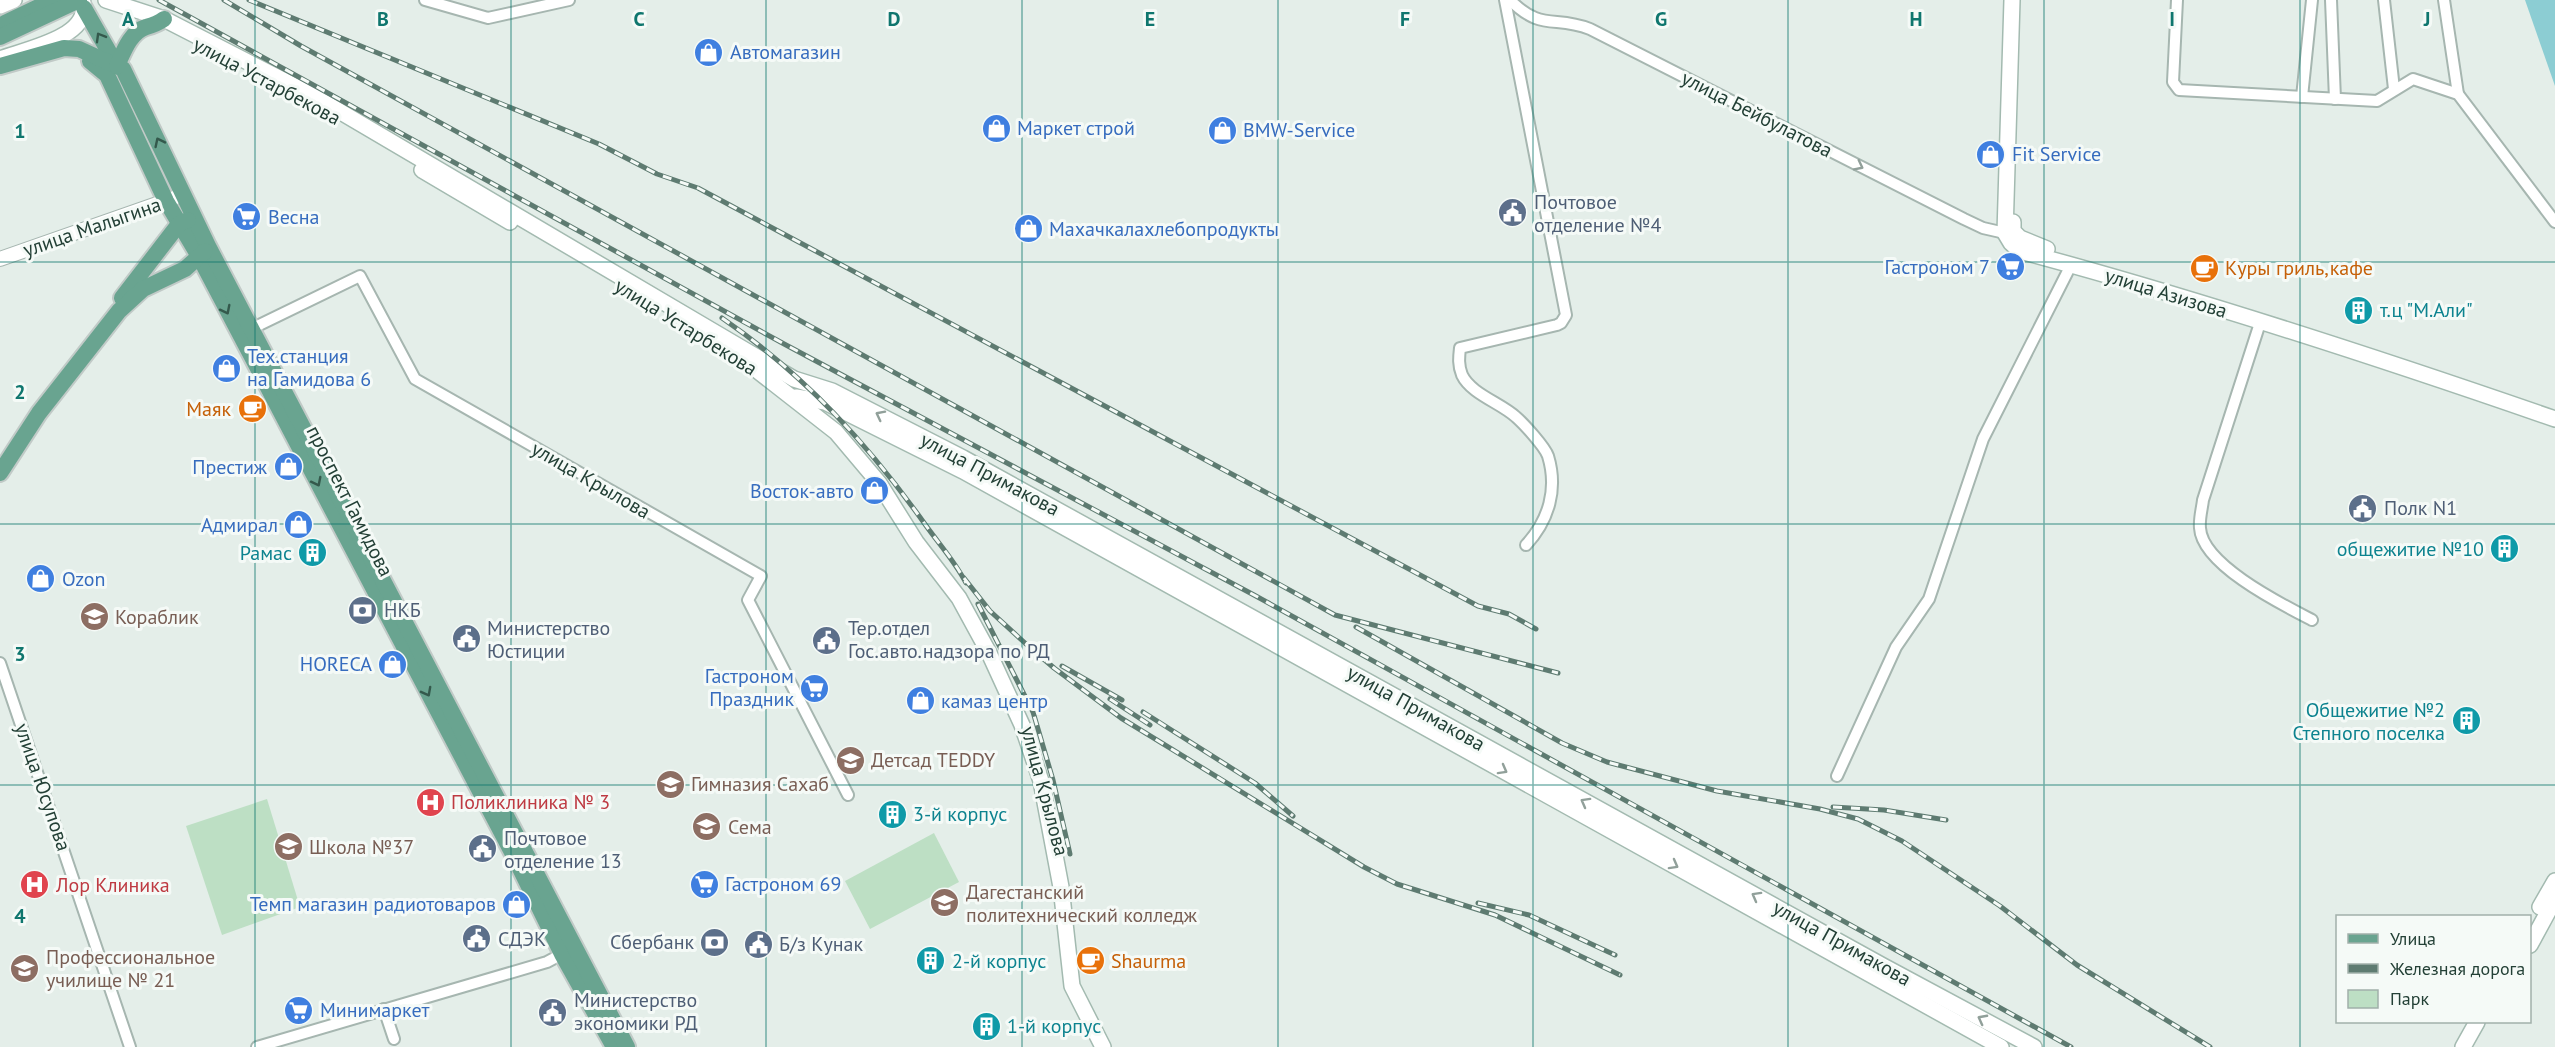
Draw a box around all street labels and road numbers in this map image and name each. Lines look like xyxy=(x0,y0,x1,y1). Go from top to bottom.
street label: улица Устарбекова xyxy=(189,31,345,131)
street label: улица Бейбулатова xyxy=(1677,65,1837,163)
street label: улица Малыгина xyxy=(20,191,164,263)
street label: улица Азизова xyxy=(2102,262,2230,324)
street label: улица Устарбекова xyxy=(610,273,762,381)
street label: проспект Гамидова xyxy=(301,421,399,581)
street label: улица Примакова xyxy=(916,426,1064,522)
street label: улица Крылова xyxy=(527,435,655,525)
street label: улица Примакова xyxy=(1342,659,1490,757)
street label: улица Юсупова xyxy=(9,720,77,854)
street label: улица Крылова xyxy=(1015,723,1075,859)
street label: улица Примакова xyxy=(1768,894,1916,992)

